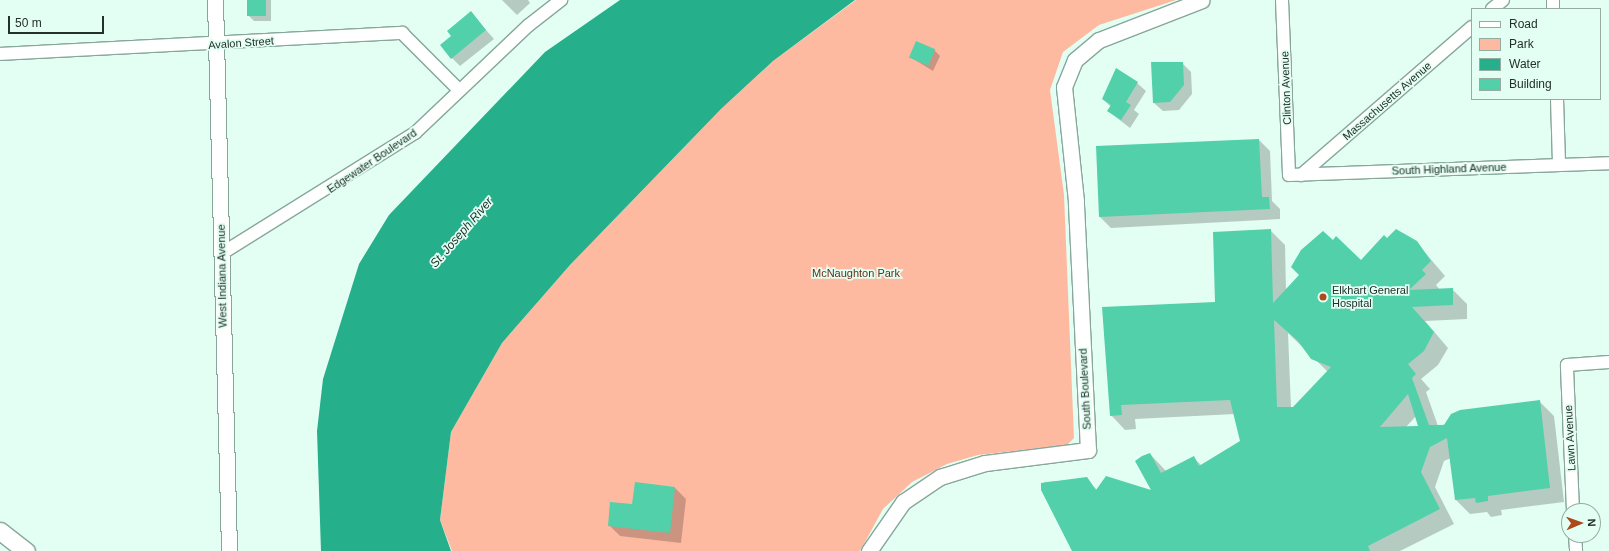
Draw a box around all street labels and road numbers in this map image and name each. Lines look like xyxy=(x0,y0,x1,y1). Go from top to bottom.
street label: Avalon Street xyxy=(208,34,274,52)
street label: Clinton Avenue xyxy=(1278,51,1294,125)
street label: Massachusetts Avenue xyxy=(1340,59,1434,143)
street label: Edgewater Boulevard xyxy=(325,126,419,196)
street label: South Highland Avenue xyxy=(1391,160,1507,178)
street label: West Indiana Avenue xyxy=(214,224,230,328)
street label: South Boulevard xyxy=(1076,348,1094,430)
street label: Lawn Avenue xyxy=(1562,404,1578,472)

